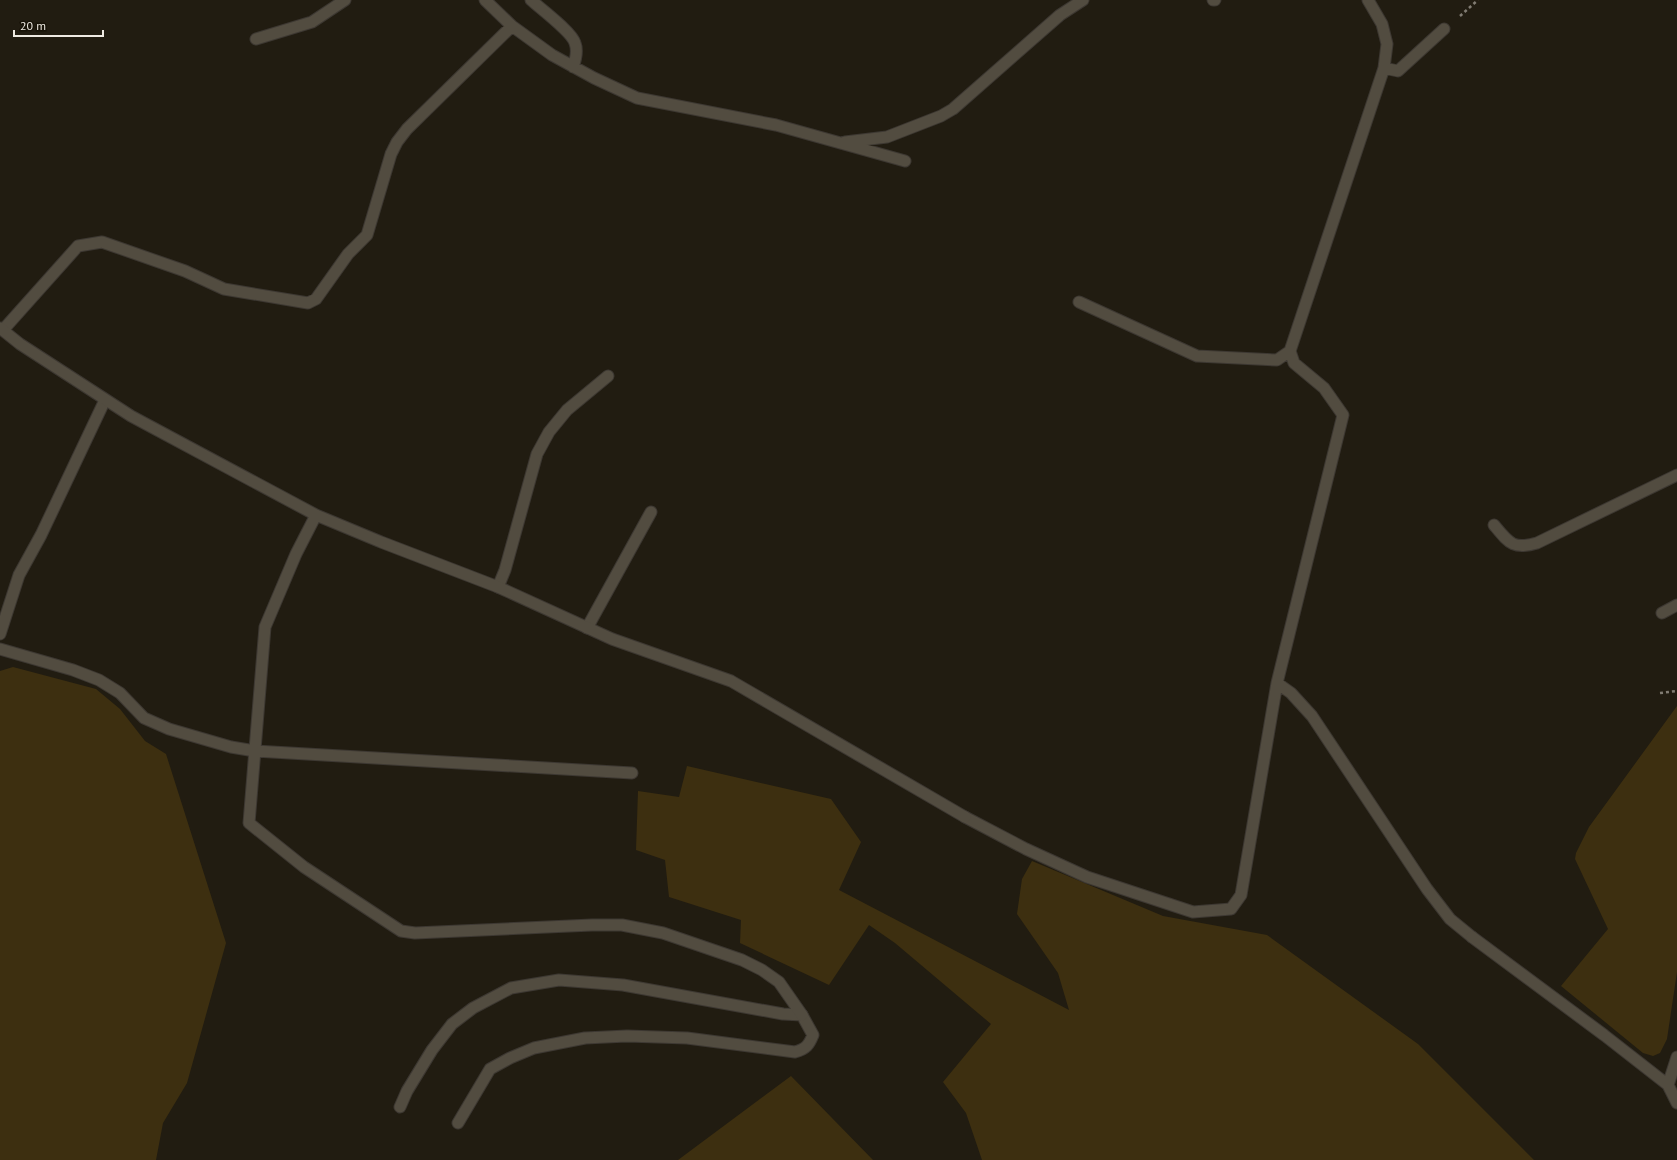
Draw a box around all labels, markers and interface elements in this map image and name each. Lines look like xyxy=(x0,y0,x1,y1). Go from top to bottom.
scale bar xyxy=(14,12,103,38)
text: 20 m xyxy=(20,18,46,33)

